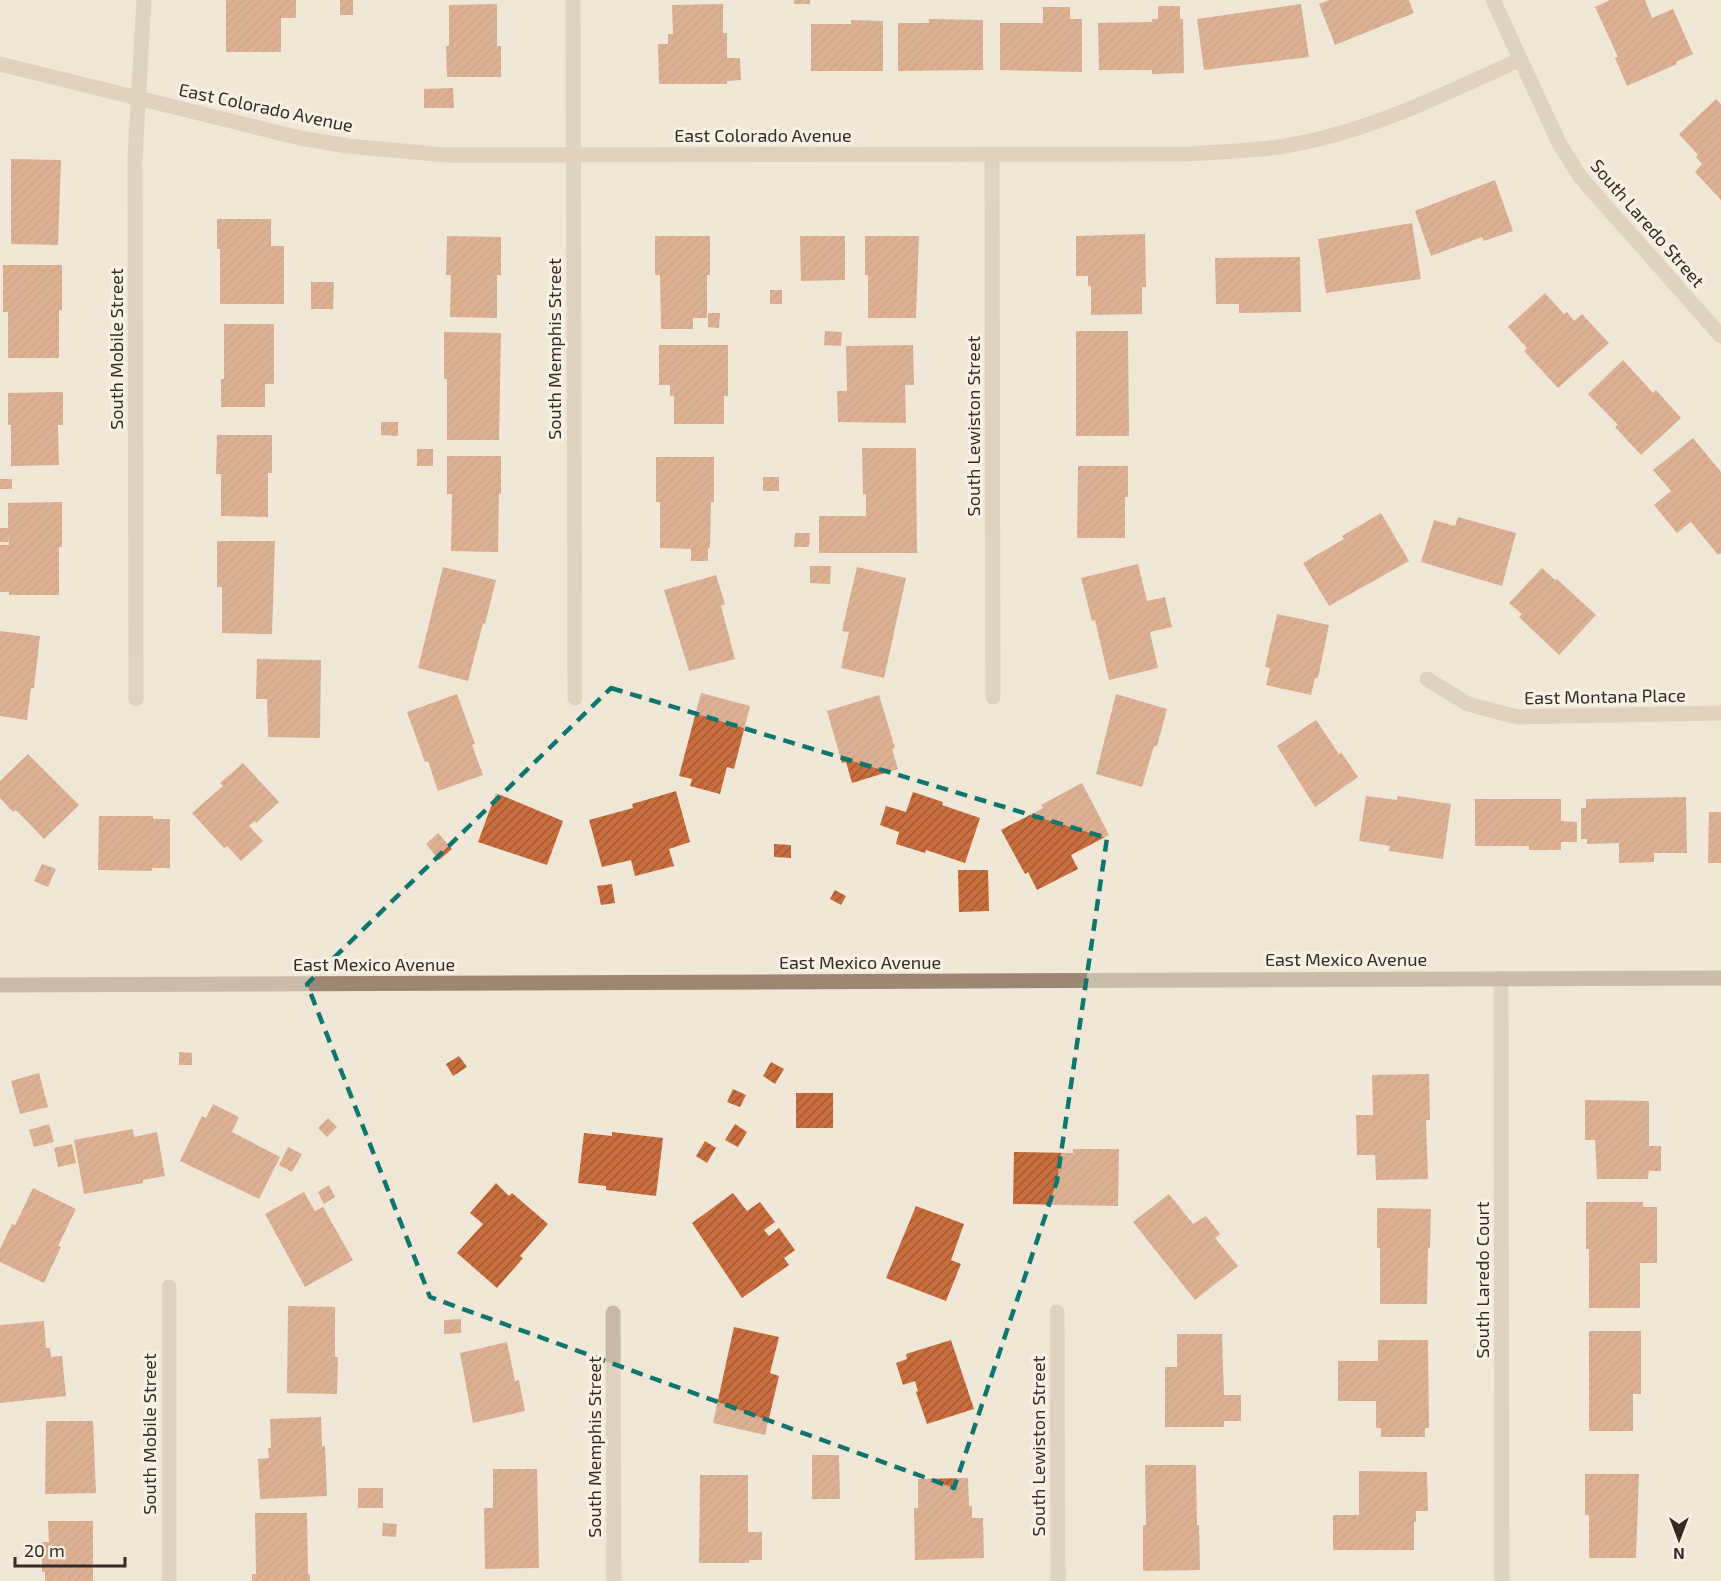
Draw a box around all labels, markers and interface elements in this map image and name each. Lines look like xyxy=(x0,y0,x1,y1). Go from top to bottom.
street label: East Colorado Avenue xyxy=(177,78,355,136)
street label: East Colorado Avenue xyxy=(674,124,852,146)
street label: South Laredo Street xyxy=(1586,155,1710,292)
street label: South Memphis Street xyxy=(543,258,565,440)
street label: South Mobile Street xyxy=(105,268,127,430)
street label: South Lewiston Street xyxy=(962,335,984,516)
street label: East Montana Place xyxy=(1524,684,1686,708)
street label: East Mexico Avenue xyxy=(1265,948,1427,970)
street label: East Mexico Avenue xyxy=(779,951,941,973)
street label: East Mexico Avenue xyxy=(293,953,455,975)
street label: South Laredo Court xyxy=(1471,1201,1493,1359)
street label: South Mobile Street xyxy=(138,1353,160,1515)
street label: South Lewiston Street xyxy=(1027,1355,1049,1536)
street label: South Memphis Street xyxy=(583,1356,605,1538)
north arrow xyxy=(1649,1509,1709,1569)
scale bar xyxy=(15,1530,124,1568)
text: 20 m xyxy=(24,1539,65,1561)
text: N xyxy=(1673,1545,1685,1564)

